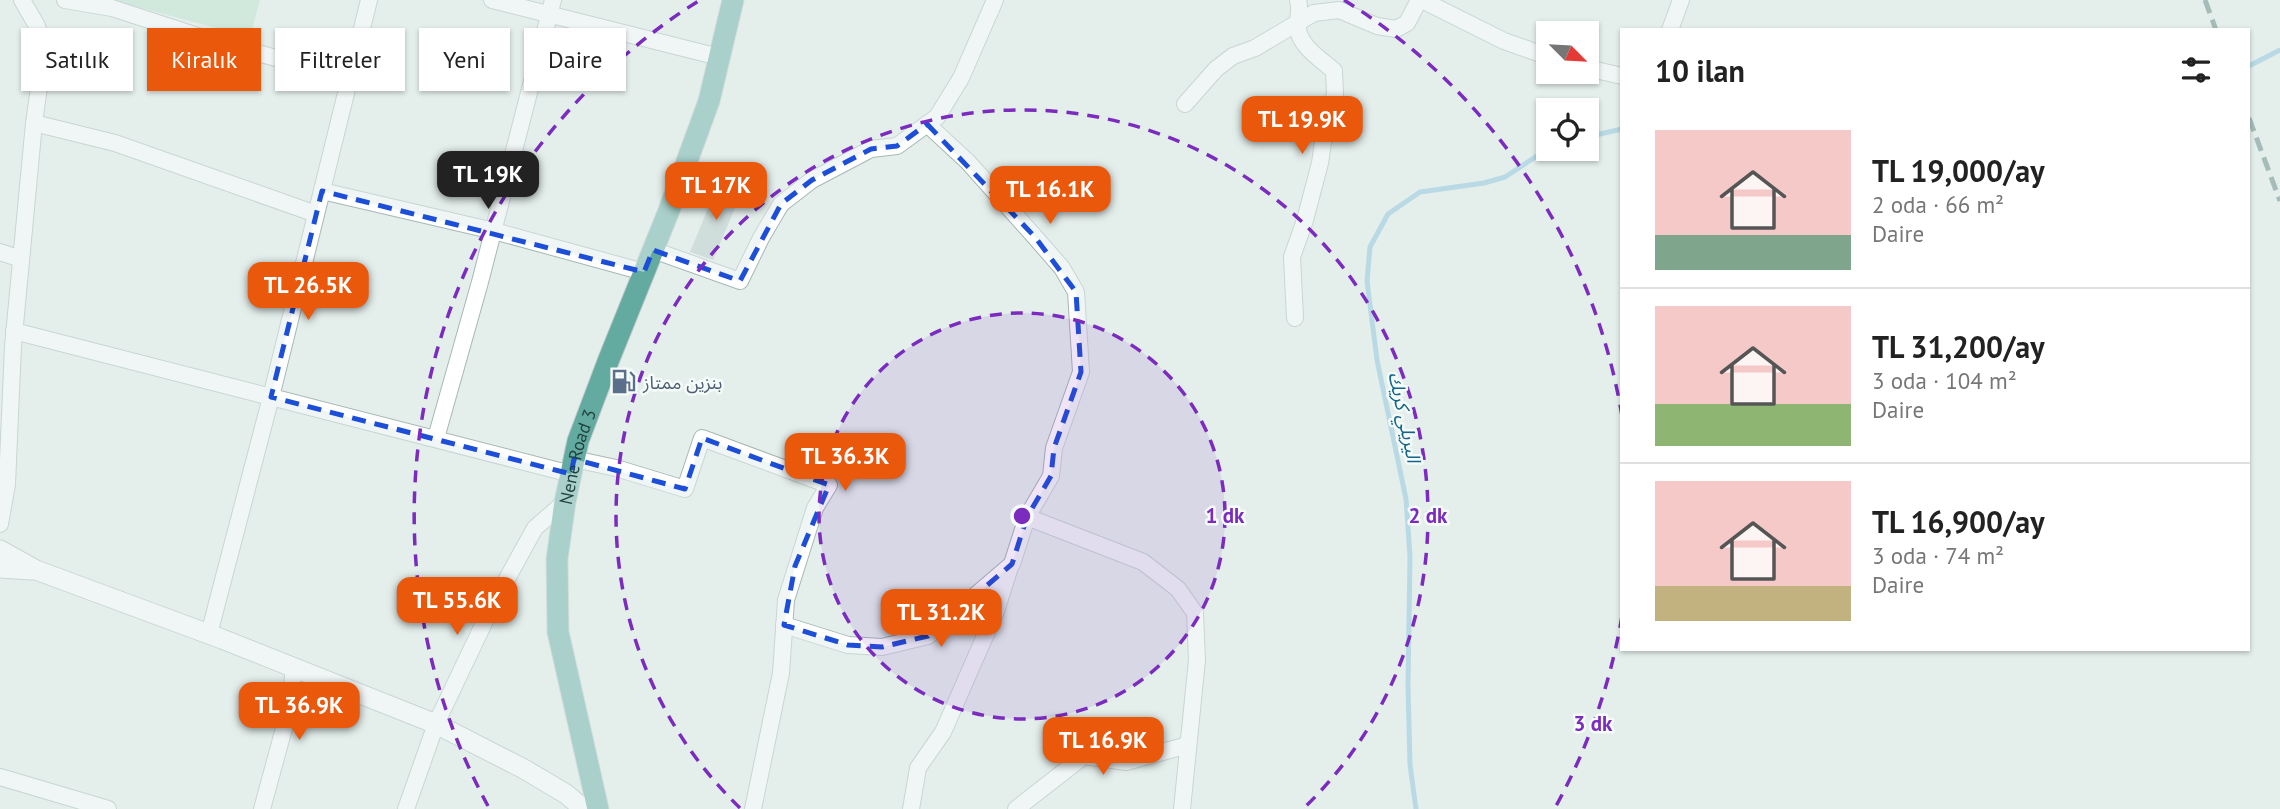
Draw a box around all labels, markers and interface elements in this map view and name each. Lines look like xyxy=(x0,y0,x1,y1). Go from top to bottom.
north arrow xyxy=(1536,21,1600,84)
map controls xyxy=(1536,21,1599,161)
chip: Satılık xyxy=(21,28,133,91)
chip: Kiralık xyxy=(147,28,261,91)
chip: Filtreler xyxy=(275,28,405,91)
chip: Yeni xyxy=(419,28,510,91)
chip: Daire xyxy=(524,28,626,91)
text: 10 ilan xyxy=(1655,51,1745,90)
icon: filters xyxy=(2177,51,2215,89)
pin: TL 19.9K xyxy=(1230,96,1374,156)
button: locate xyxy=(1536,98,1599,161)
text: TL 19.9K xyxy=(1258,104,1346,133)
text: TL 19,000/ay xyxy=(1872,151,2045,190)
pin: TL 19K xyxy=(431,152,545,211)
icon: home xyxy=(1711,158,1795,242)
text: TL 19K xyxy=(453,159,523,188)
pin: TL 17K xyxy=(659,162,773,222)
pin: TL 16.1K xyxy=(978,166,1122,226)
text: TL 17K xyxy=(681,170,751,199)
text: TL 16.1K xyxy=(1006,174,1094,203)
text: 2 oda · 66 m² xyxy=(1872,190,2004,219)
text: Daire xyxy=(1872,219,1924,248)
pin: TL 26.5K xyxy=(236,262,380,322)
text: TL 26.5K xyxy=(264,270,352,299)
text: TL 31,200/ay xyxy=(1872,327,2045,366)
icon: home xyxy=(1711,334,1795,418)
text: 3 oda · 104 m² xyxy=(1872,366,2017,395)
fuel station icon: بنزين ممتاز xyxy=(609,368,637,396)
water label: اليريلي كريك xyxy=(1380,370,1427,468)
place label: بنزين ممتاز xyxy=(642,371,722,394)
text: Daire xyxy=(1872,395,1924,424)
street label: Nene Road 3 xyxy=(553,406,601,506)
pin: TL 36.3K xyxy=(773,434,917,493)
text: TL 36.3K xyxy=(801,441,889,470)
text: 1 dk xyxy=(1206,502,1245,529)
text: 2 dk xyxy=(1409,502,1448,529)
text: TL 16,900/ay xyxy=(1872,502,2045,541)
centre of rings xyxy=(1010,504,1034,528)
icon: home xyxy=(1711,509,1795,593)
text: 3 oda · 74 m² xyxy=(1872,541,2004,570)
text: Daire xyxy=(1872,570,1924,599)
pin: TL 55.6K xyxy=(385,578,529,637)
text: TL 55.6K xyxy=(413,585,501,614)
pin: TL 31.2K xyxy=(869,590,1013,649)
text: TL 31.2K xyxy=(897,597,985,626)
pin: TL 36.9K xyxy=(227,682,371,742)
text: TL 36.9K xyxy=(255,690,343,719)
text: 3 dk xyxy=(1574,710,1613,737)
pin: TL 16.9K xyxy=(1031,718,1175,777)
text: TL 16.9K xyxy=(1059,725,1147,754)

